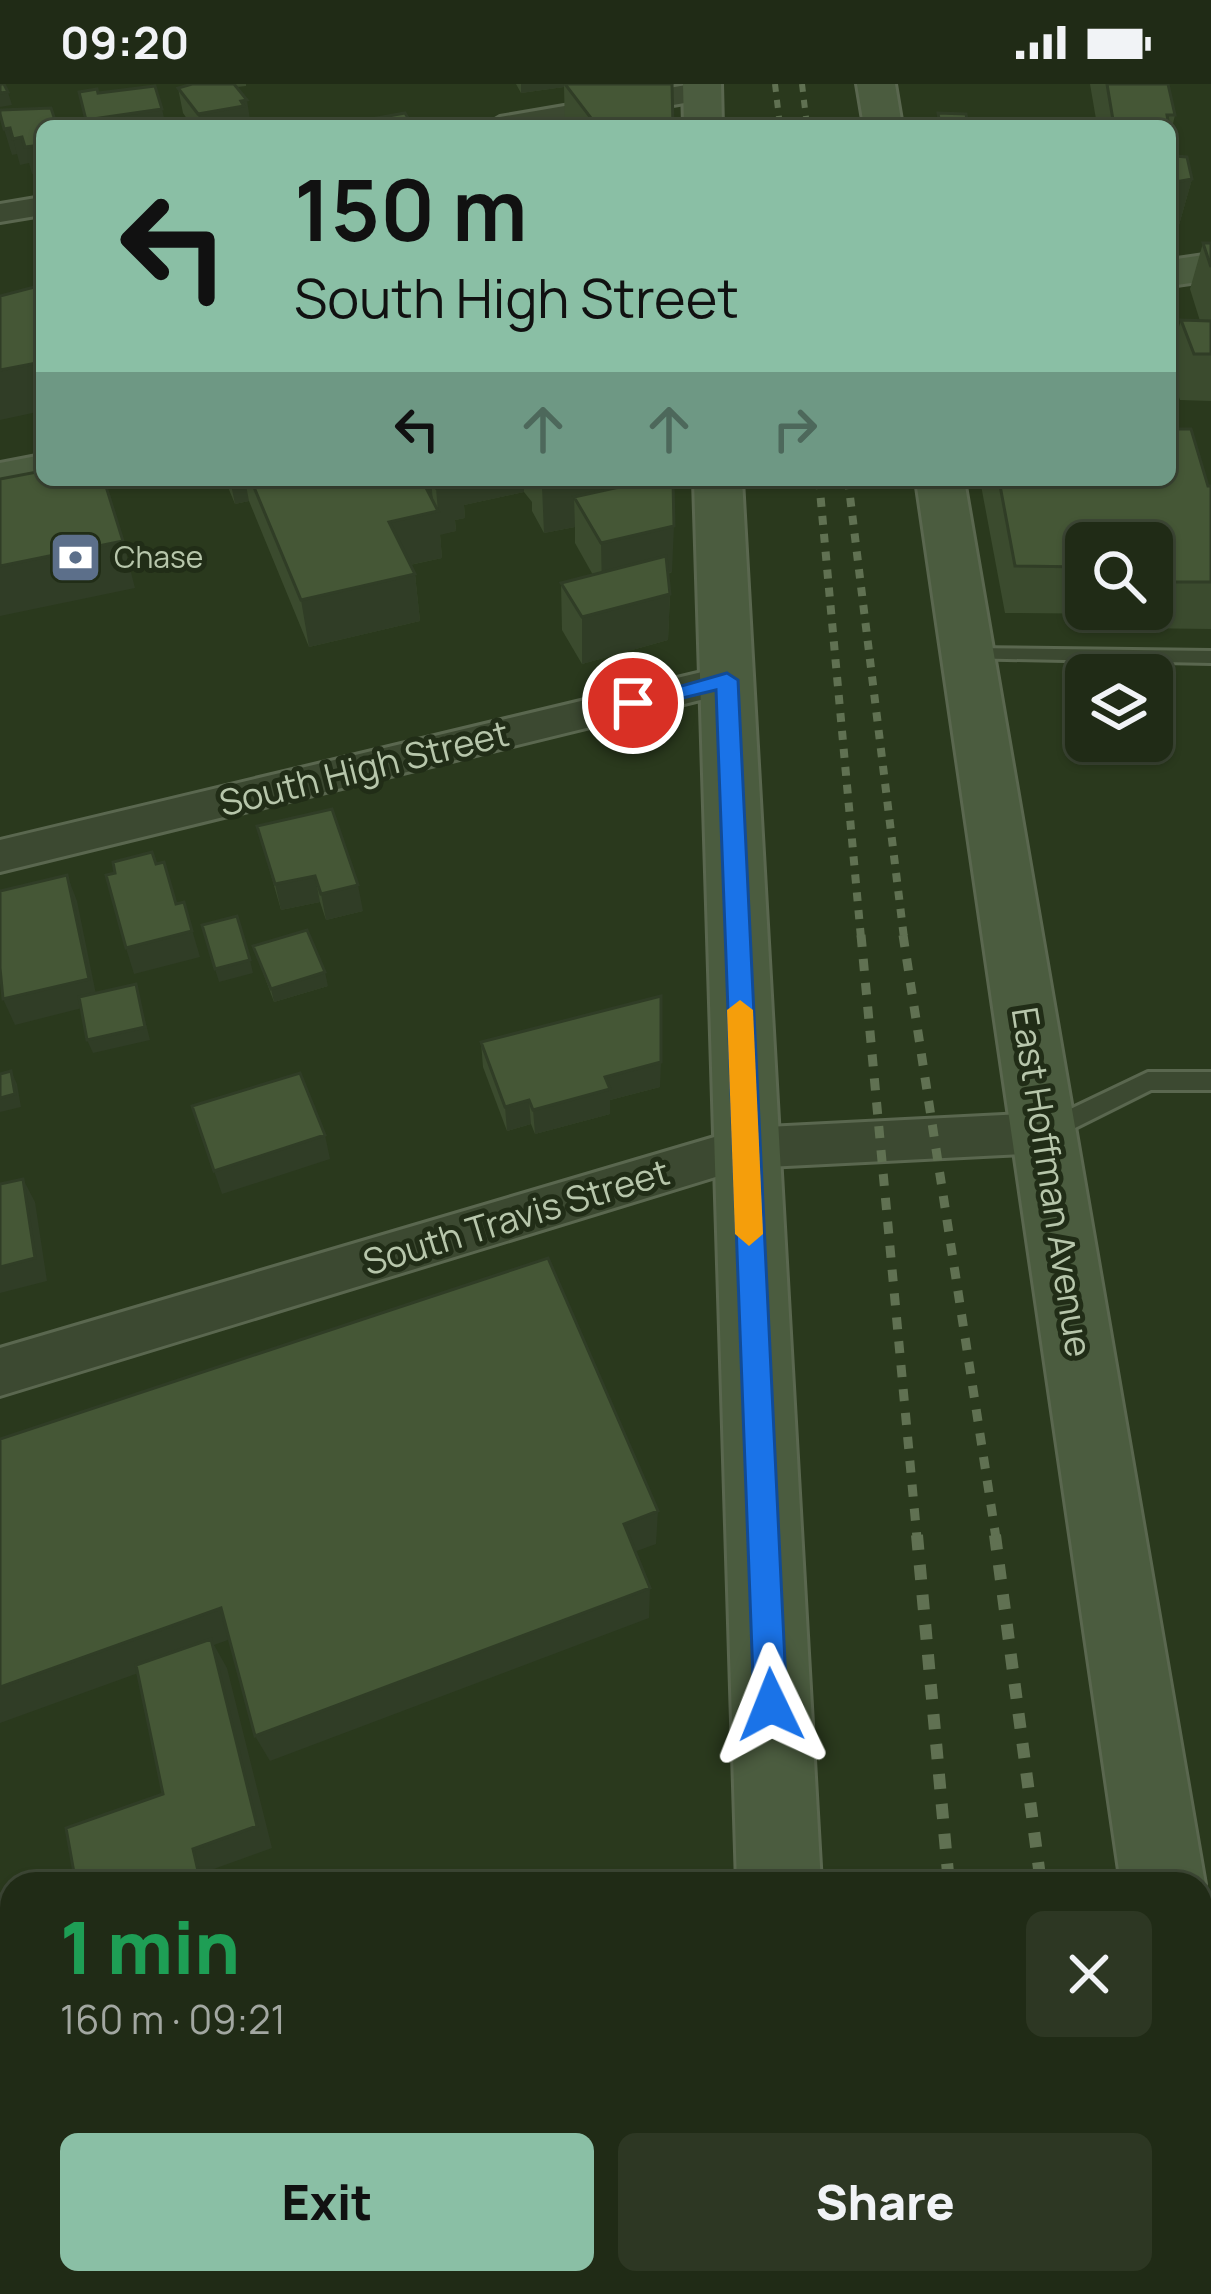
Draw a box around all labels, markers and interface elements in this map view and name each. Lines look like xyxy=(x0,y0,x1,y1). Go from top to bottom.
text: 09:20 xyxy=(60,11,189,73)
text: 150 m xyxy=(294,151,528,266)
icon: left xyxy=(96,168,252,324)
text: South High Street xyxy=(294,260,739,334)
icon: left xyxy=(384,396,450,462)
icon: ahead xyxy=(510,396,576,462)
icon: ahead xyxy=(636,396,702,462)
icon: right xyxy=(762,396,828,462)
map controls xyxy=(1065,522,1173,762)
button: search xyxy=(1065,522,1173,630)
bank icon: Chase xyxy=(47,530,103,586)
place label: Chase xyxy=(114,536,203,577)
pin xyxy=(582,652,684,754)
button: layers xyxy=(1065,654,1173,762)
icon: arrive xyxy=(600,670,666,736)
street label: South High Street xyxy=(214,708,514,827)
street label: East Hoffman Avenue xyxy=(1001,1004,1104,1360)
street label: South Travis Street xyxy=(357,1147,675,1286)
position arrow xyxy=(708,1642,834,1768)
text: 1 min xyxy=(60,1897,240,1996)
button: close xyxy=(1026,1911,1152,2037)
text: 160 m · 09:21 xyxy=(60,1992,286,2046)
button: Exit xyxy=(60,2133,594,2271)
button: Share xyxy=(618,2133,1152,2271)

